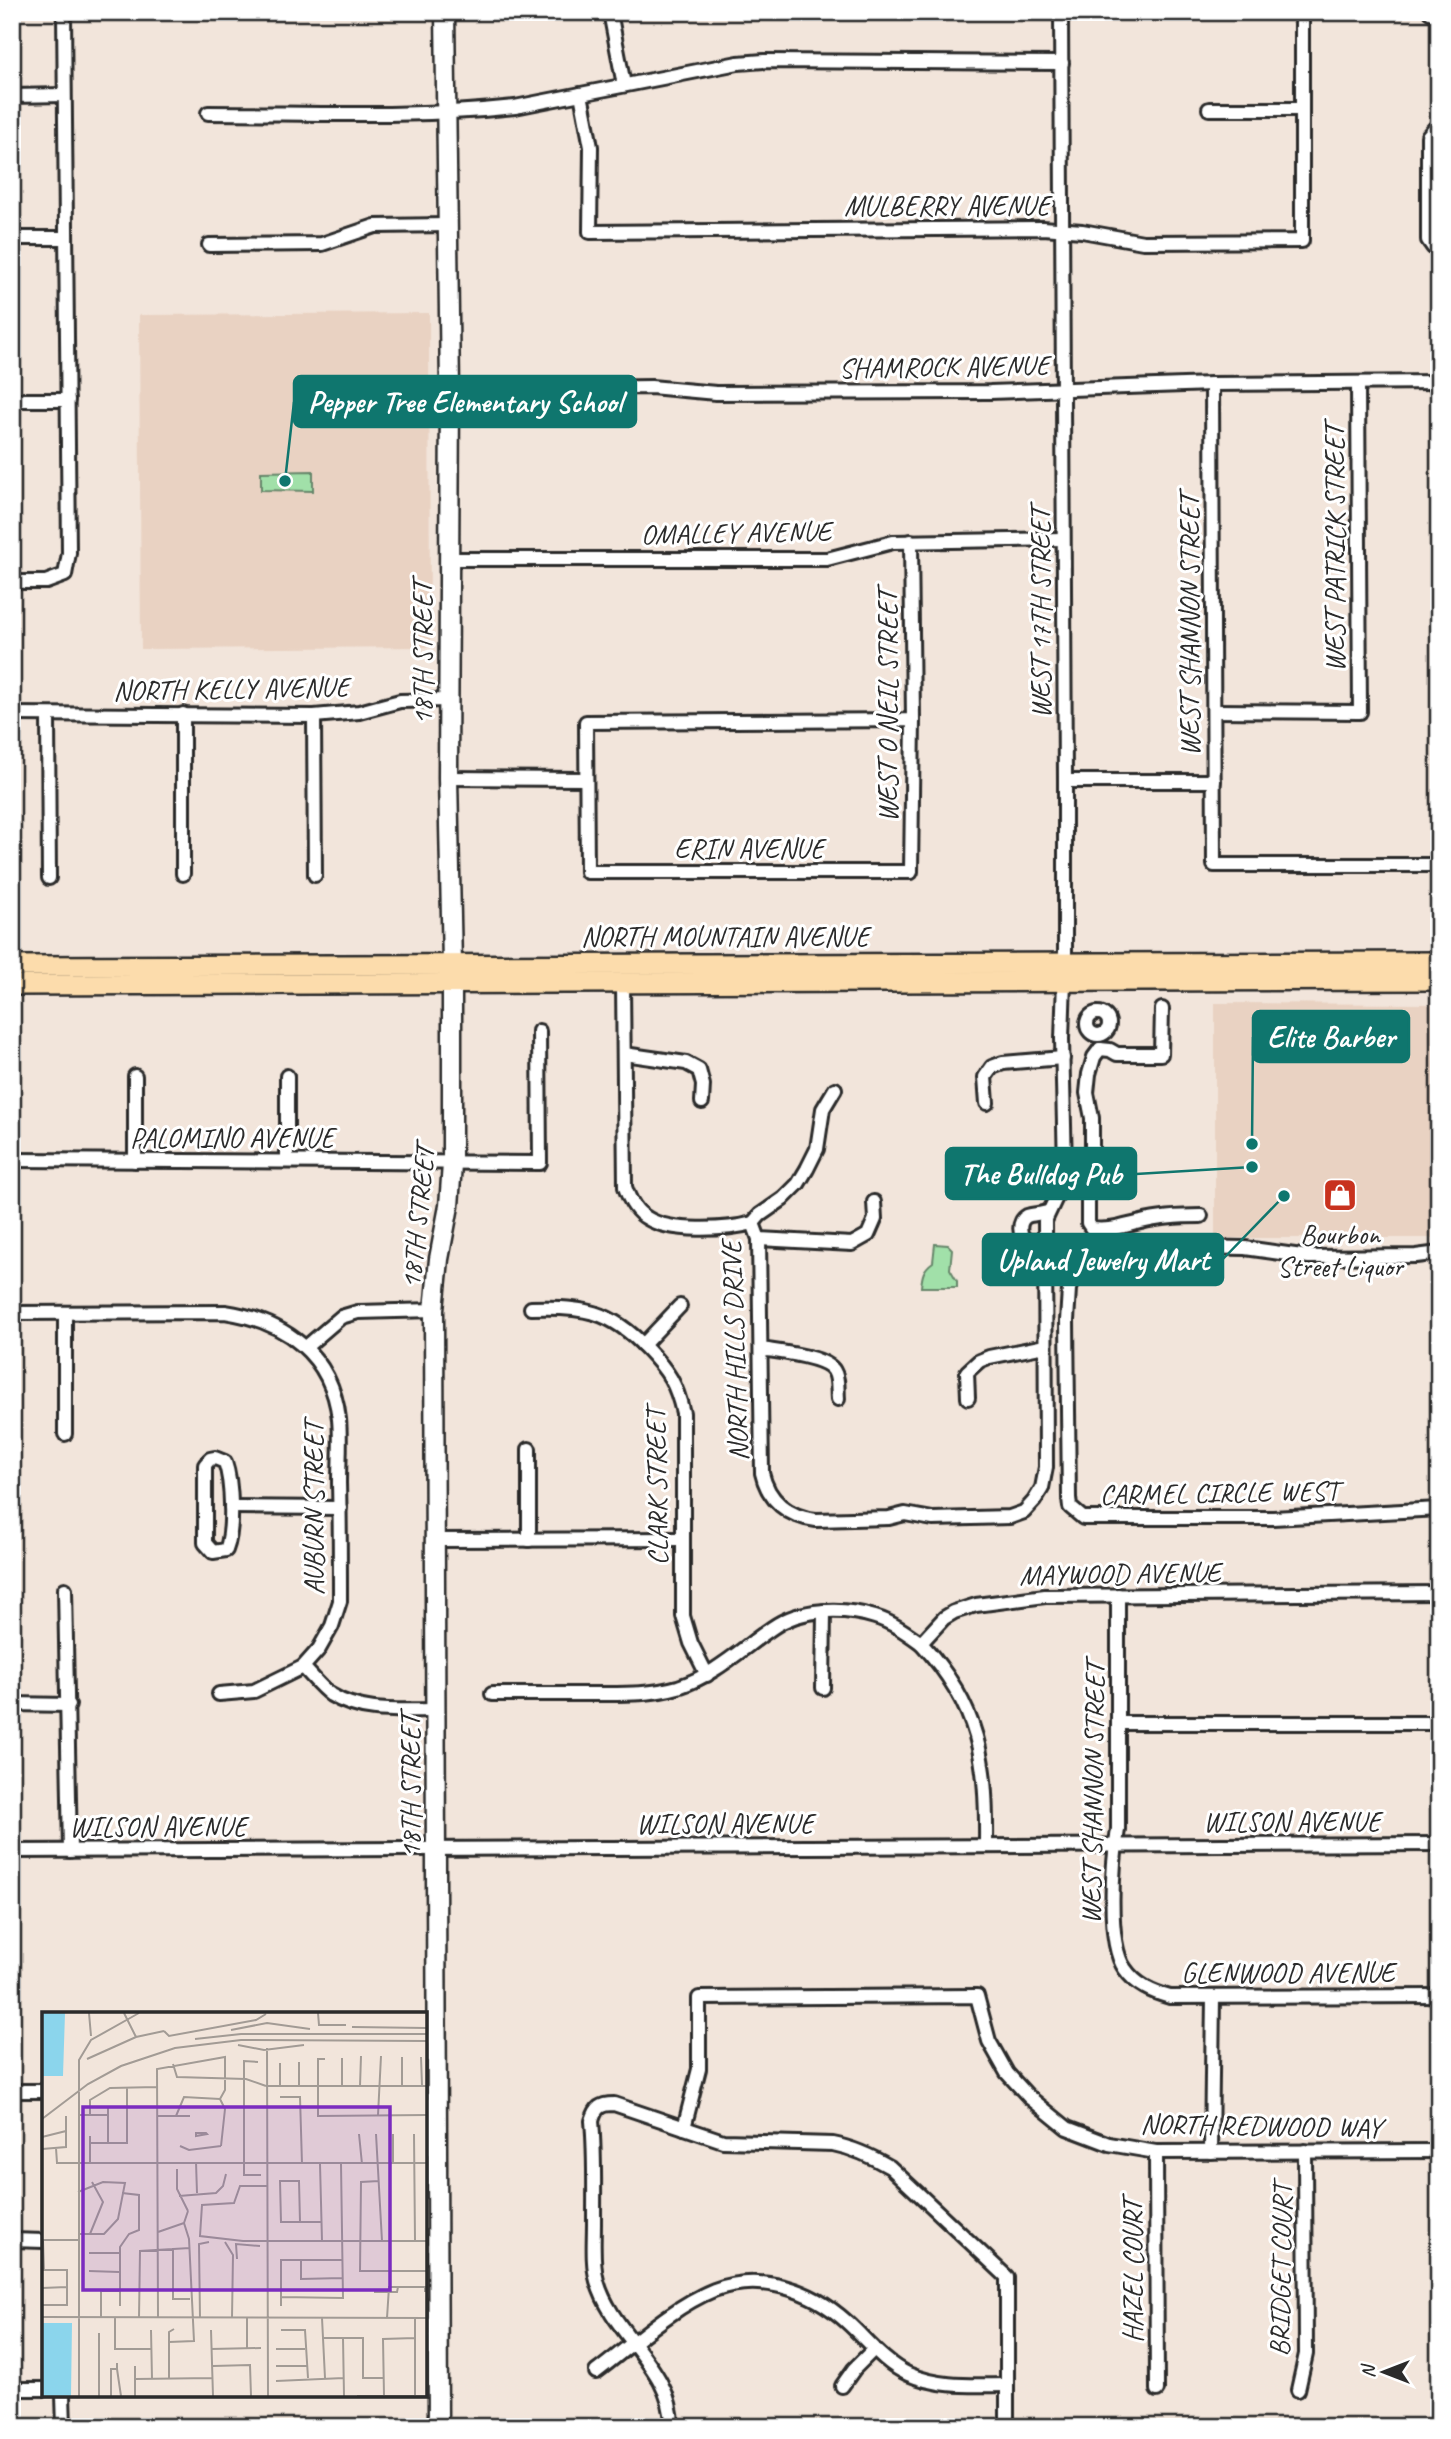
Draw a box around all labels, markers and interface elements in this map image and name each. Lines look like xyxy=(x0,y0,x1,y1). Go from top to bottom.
street label: MULBERRY AVENUE xyxy=(844,188,1053,223)
street label: SHAMROCK AVENUE xyxy=(839,347,1053,386)
callout: Pepper Tree Elementary School xyxy=(294,376,636,427)
text: Pepper Tree Elementary School xyxy=(308,383,628,421)
street label: WEST PATRICK STREET xyxy=(1317,417,1352,672)
street label: WEST SHANNON STREET xyxy=(1172,487,1207,756)
street label: WEST 17TH STREET xyxy=(1023,500,1058,718)
street label: OMALLEY AVENUE xyxy=(640,513,835,552)
street label: 18TH STREET xyxy=(405,574,440,725)
street label: WEST O NEIL STREET xyxy=(870,583,905,822)
street label: NORTH KELLY AVENUE xyxy=(113,669,353,708)
street label: ERIN AVENUE xyxy=(674,831,827,866)
street label: NORTH MOUNTAIN AVENUE xyxy=(581,919,873,954)
callout: Elite Barber xyxy=(1253,1011,1409,1062)
text: Elite Barber xyxy=(1267,1018,1398,1056)
street label: PALOMINO AVENUE xyxy=(130,1120,338,1155)
street label: 18TH STREET xyxy=(393,1137,443,1290)
callout: The Bulldog Pub xyxy=(946,1148,1136,1199)
text: The Bulldog Pub xyxy=(960,1155,1125,1193)
shop icon: Bourbon Street Liquor xyxy=(1321,1176,1359,1214)
place label: Bourbon Street Liquor xyxy=(1277,1217,1405,1284)
callout: Upland Jewelry Mart xyxy=(983,1234,1223,1285)
street label: NORTH HILLS DRIVE xyxy=(713,1237,756,1462)
text: Upland Jewelry Mart xyxy=(997,1241,1212,1280)
street label: CLARK STREET xyxy=(638,1401,675,1566)
street label: AUBURN STREET xyxy=(296,1415,331,1595)
street label: CARMEL CIRCLE WEST xyxy=(1099,1473,1346,1512)
street label: MAYWOOD AVENUE xyxy=(1019,1554,1224,1593)
street label: WEST SHANNON STREET xyxy=(1073,1655,1112,1924)
street label: 18TH STREET xyxy=(393,1707,428,1858)
street label: WILSON AVENUE xyxy=(1203,1804,1384,1839)
street label: WILSON AVENUE xyxy=(636,1806,817,1841)
street label: WILSON AVENUE xyxy=(69,1809,250,1844)
street label: GLENWOOD AVENUE xyxy=(1181,1955,1398,1990)
inset map xyxy=(42,2012,427,2397)
street label: NORTH REDWOOD WAY xyxy=(1140,2106,1388,2145)
street label: BRIDGET COURT xyxy=(1261,2176,1300,2357)
street label: HAZEL COURT xyxy=(1115,2192,1150,2343)
north arrow xyxy=(1350,2338,1420,2408)
text: N xyxy=(1356,2363,1380,2378)

